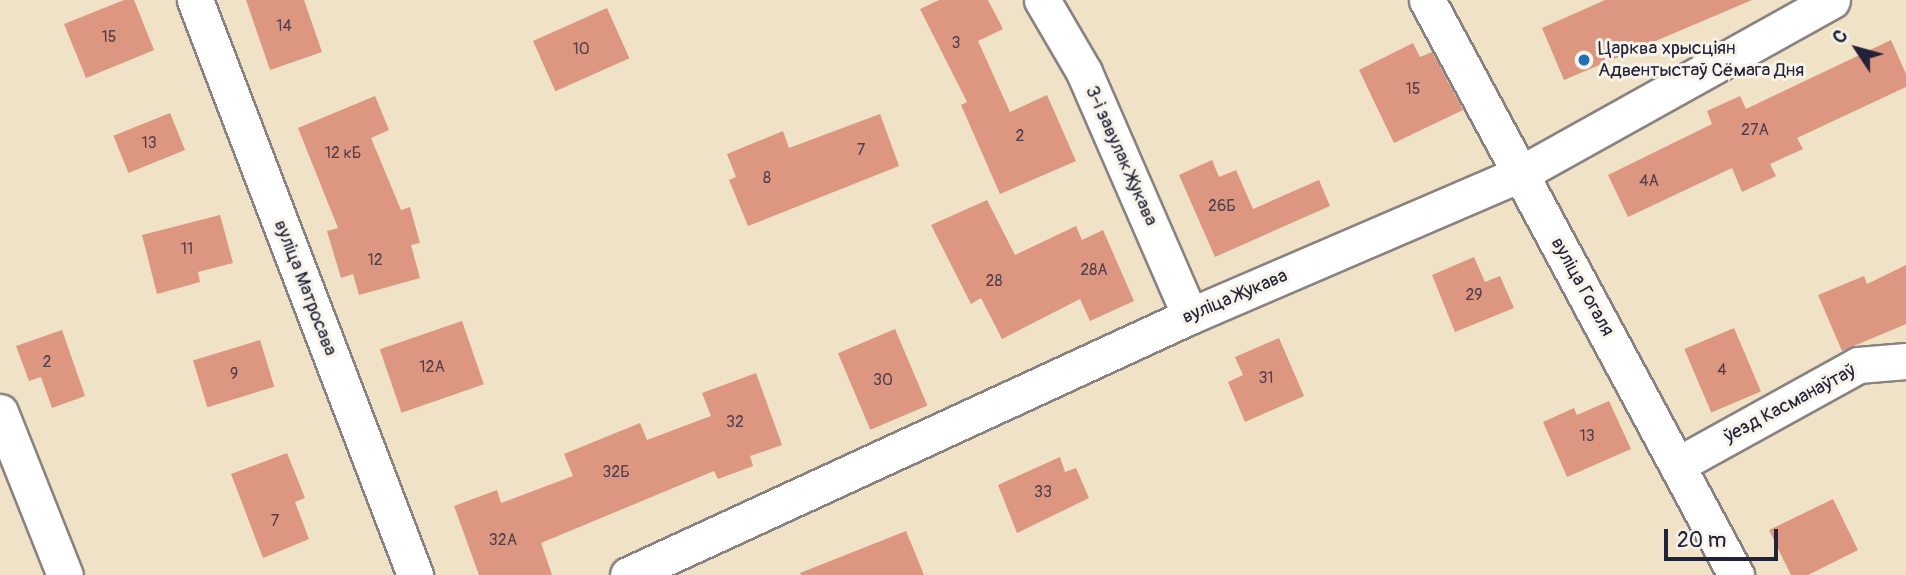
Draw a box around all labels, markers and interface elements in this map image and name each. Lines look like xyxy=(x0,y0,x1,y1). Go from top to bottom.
north arrow xyxy=(1822,14,1892,84)
house number: 14 xyxy=(276,16,292,36)
text: С xyxy=(1827,25,1853,48)
house number: 15 xyxy=(102,27,116,47)
house number: 3 xyxy=(952,33,960,53)
place label: Царква хрысціян Адвентыстаў Сёмага Дня xyxy=(1598,38,1804,82)
house number: 10 xyxy=(572,39,590,59)
marker: Царква хрысціян Адвентыстаў Сёмага Дня xyxy=(1576,52,1592,68)
house number: 15 xyxy=(1406,79,1420,99)
street label: 3-і завулак Жукава xyxy=(1080,83,1162,229)
house number: 27А xyxy=(1741,120,1769,140)
house number: 2 xyxy=(1016,126,1024,146)
house number: 13 xyxy=(141,133,157,153)
house number: 7 xyxy=(857,140,865,160)
house number: 12 кБ xyxy=(325,143,361,163)
house number: 8 xyxy=(763,168,771,188)
house number: 4А xyxy=(1639,171,1659,191)
house number: 26Б xyxy=(1208,196,1236,216)
street label: вуліца Матросава xyxy=(269,217,341,359)
street label: вуліца Гогаля xyxy=(1546,234,1618,340)
house number: 11 xyxy=(181,239,193,259)
house number: 12 xyxy=(367,250,383,270)
house number: 28А xyxy=(1080,260,1108,280)
street label: вуліца Жукава xyxy=(1179,265,1291,329)
house number: 28 xyxy=(985,271,1003,291)
house number: 29 xyxy=(1465,285,1483,305)
house number: 2 xyxy=(43,352,51,372)
house number: 12А xyxy=(419,357,445,377)
house number: 4 xyxy=(1717,360,1727,380)
street label: ўезд Касманаўтаў xyxy=(1720,360,1860,448)
house number: 9 xyxy=(230,364,238,384)
house number: 31 xyxy=(1258,368,1274,388)
house number: 30 xyxy=(873,370,893,390)
house number: 32 xyxy=(726,412,744,432)
house number: 13 xyxy=(1579,426,1595,446)
house number: 32Б xyxy=(602,462,630,482)
house number: 33 xyxy=(1034,482,1052,502)
house number: 7 xyxy=(271,511,279,531)
scale bar xyxy=(1668,516,1782,560)
text: 20 m xyxy=(1677,527,1726,554)
house number: 32А xyxy=(489,530,517,550)

